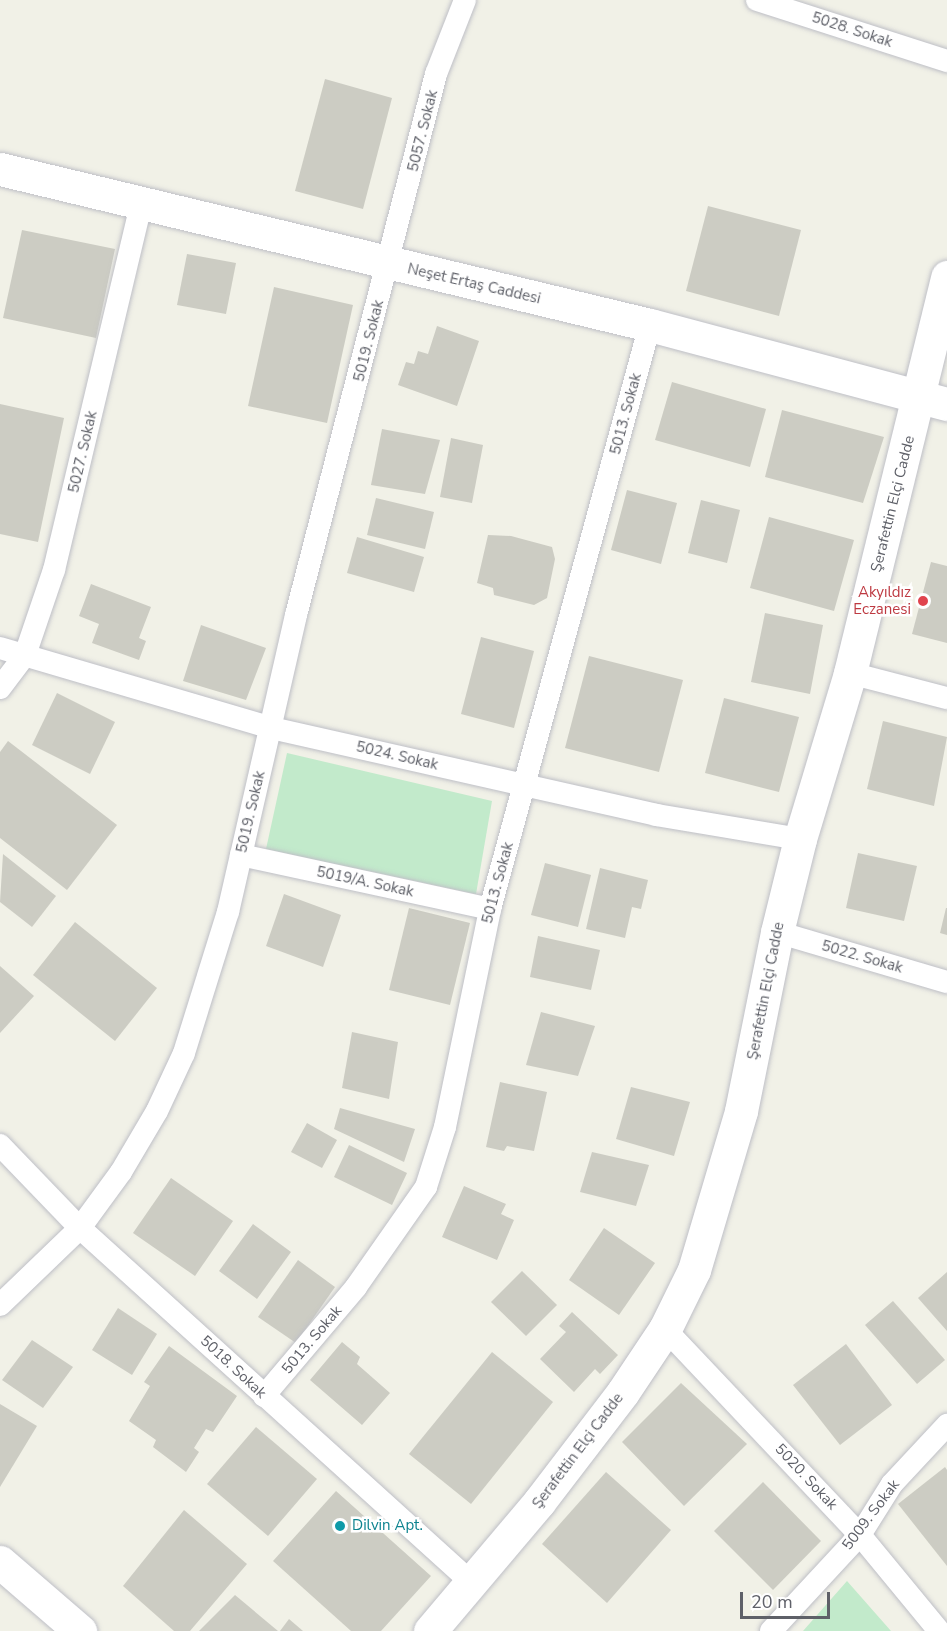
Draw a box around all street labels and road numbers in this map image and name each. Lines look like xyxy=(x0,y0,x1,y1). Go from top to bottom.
street label: 5028. Sokak xyxy=(809,9,895,51)
street label: 5057. Sokak xyxy=(404,88,442,174)
street label: Neşet Ertaş Caddesi xyxy=(406,260,542,308)
street label: 5019. Sokak xyxy=(350,298,388,384)
street label: 5013. Sokak xyxy=(606,371,646,457)
street label: 5027. Sokak xyxy=(65,409,101,495)
street label: Şerafettin Elçi Cadde xyxy=(867,434,919,574)
street label: 5024. Sokak xyxy=(354,738,440,774)
street label: 5019. Sokak xyxy=(233,769,269,855)
street label: 5013. Sokak xyxy=(478,840,518,926)
street label: 5019/A. Sokak xyxy=(315,863,415,901)
street label: Şerafettin Elçi Cadde xyxy=(744,921,788,1061)
street label: 5022. Sokak xyxy=(819,937,905,977)
street label: 5013. Sokak xyxy=(278,1302,346,1378)
street label: 5018. Sokak xyxy=(196,1332,270,1402)
street label: Şerafettin Elçi Cadde xyxy=(529,1390,627,1512)
street label: 5020. Sokak xyxy=(771,1440,841,1514)
street label: 5009. Sokak xyxy=(839,1476,903,1554)

